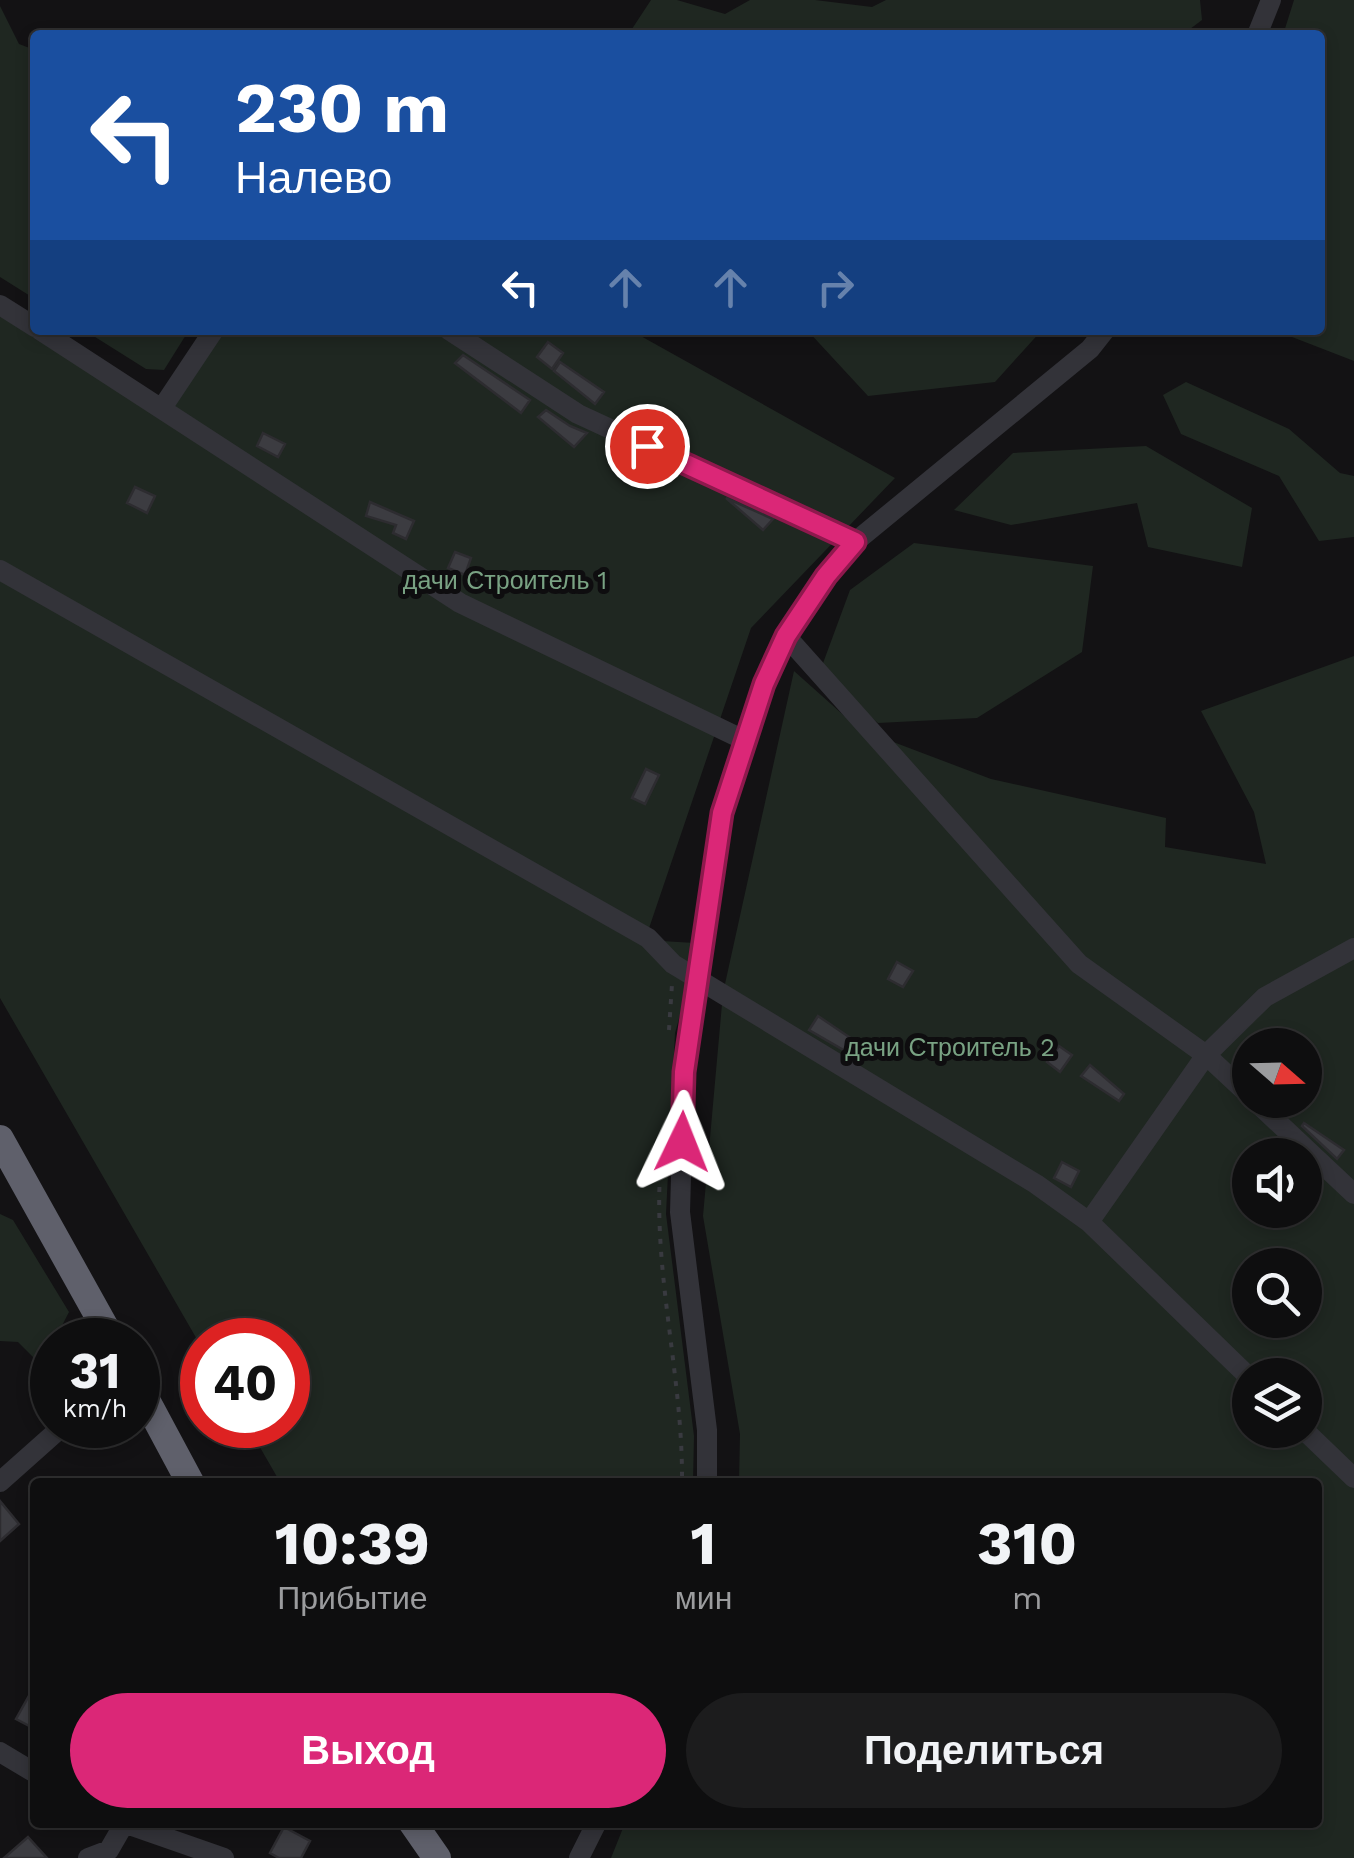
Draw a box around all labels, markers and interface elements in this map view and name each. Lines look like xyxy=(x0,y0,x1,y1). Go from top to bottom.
text: 230 m xyxy=(235,67,449,149)
icon: left xyxy=(70,70,200,200)
text: Налево xyxy=(235,151,392,204)
icon: left xyxy=(493,260,548,315)
icon: ahead xyxy=(598,260,653,315)
icon: ahead xyxy=(703,260,758,315)
icon: right xyxy=(808,260,863,315)
pin xyxy=(605,404,690,489)
icon: arrive xyxy=(620,419,675,474)
park label: дачи Строитель 1 xyxy=(403,566,607,595)
north arrow xyxy=(1232,1028,1322,1118)
map controls xyxy=(1232,1028,1322,1448)
park label: дачи Строитель 2 xyxy=(845,1033,1055,1062)
position arrow xyxy=(630,1090,734,1194)
button: sound xyxy=(1232,1138,1322,1228)
button: search xyxy=(1232,1248,1322,1338)
speed limit sign: 40 xyxy=(180,1318,310,1448)
text: 31 xyxy=(69,1341,121,1400)
button: layers xyxy=(1232,1358,1322,1448)
text: km/h xyxy=(63,1394,127,1423)
text: 10:39 xyxy=(275,1508,430,1579)
text: 1 xyxy=(691,1508,716,1579)
text: 310 xyxy=(977,1508,1077,1579)
text: Прибытие xyxy=(277,1579,428,1617)
text: мин xyxy=(675,1579,732,1617)
text: m xyxy=(1012,1579,1042,1617)
button: Выход xyxy=(70,1693,666,1808)
button: Поделиться xyxy=(686,1693,1282,1808)

